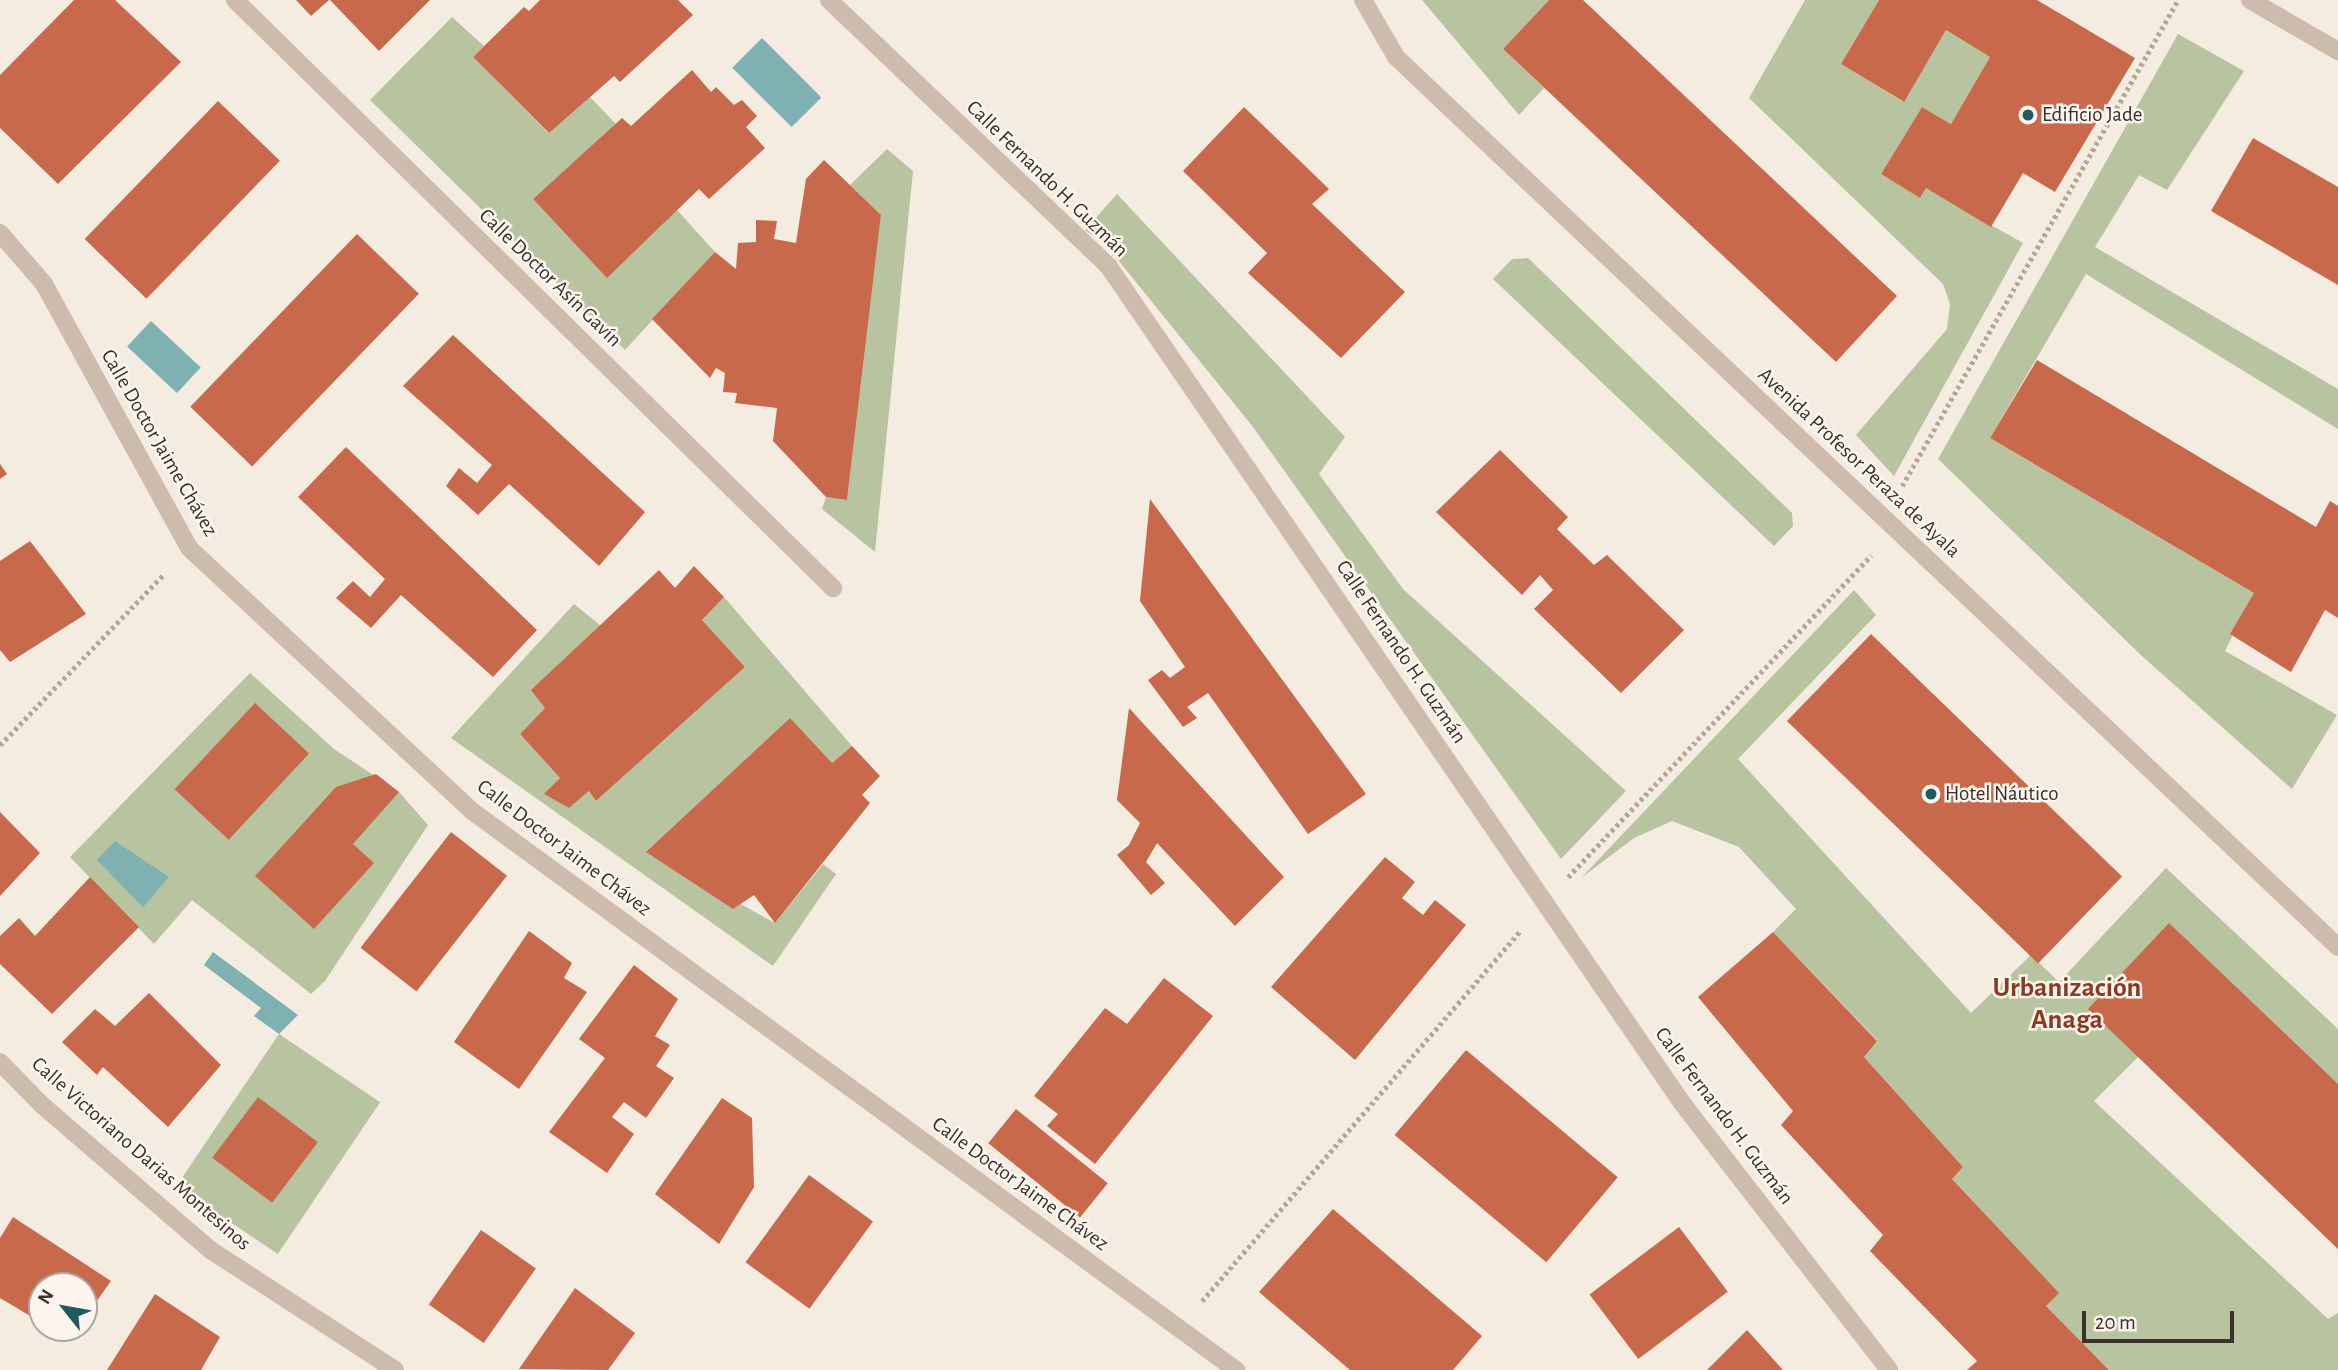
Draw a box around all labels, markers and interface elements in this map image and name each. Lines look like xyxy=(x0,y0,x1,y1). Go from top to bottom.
street label: Calle Fernando H. Guzmán xyxy=(961,95,1133,263)
place label: Edificio Jade xyxy=(2042,102,2142,128)
marker: Edificio Jade xyxy=(2020,107,2036,123)
street label: Calle Doctor Asín Gavín xyxy=(473,203,627,353)
street label: Calle Doctor Jaime Chávez xyxy=(95,345,223,541)
street label: Avenida Profesor Peraza de Ayala xyxy=(1752,362,1966,564)
street label: Calle Fernando H. Guzmán xyxy=(1330,556,1472,748)
street label: Calle Doctor Jaime Chávez xyxy=(472,774,656,922)
place label: Hotel Náutico xyxy=(1945,781,2059,807)
marker: Hotel Náutico xyxy=(1923,786,1939,802)
district label: Urbanización Anaga xyxy=(1993,971,2141,1037)
street label: Calle Fernando H. Guzmán xyxy=(1649,1022,1799,1210)
street label: Calle Victoriano Darias Montesinos xyxy=(26,1052,256,1256)
street label: Calle Doctor Jaime Chávez xyxy=(927,1112,1113,1256)
north arrow xyxy=(28,1272,98,1342)
text: N xyxy=(35,1286,58,1308)
scale bar xyxy=(2086,1296,2238,1340)
text: 20 m xyxy=(2095,1312,2136,1333)

